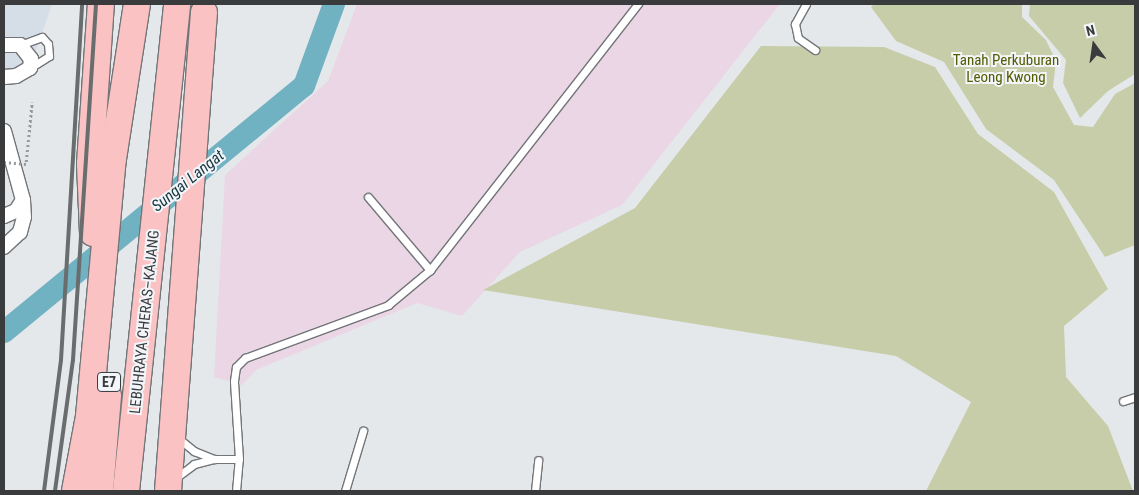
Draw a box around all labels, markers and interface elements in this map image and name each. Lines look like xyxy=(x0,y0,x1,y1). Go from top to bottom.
north arrow xyxy=(1069,20,1119,70)
text: N xyxy=(1084,22,1096,39)
park label: Tanah Perkuburan Leong Kwong xyxy=(953,51,1059,86)
water label: Sungai Langat xyxy=(148,146,228,216)
street label: LEBUHRAYA CHERAS–KAJANG xyxy=(126,229,164,415)
road number: E7 xyxy=(96,371,122,394)

